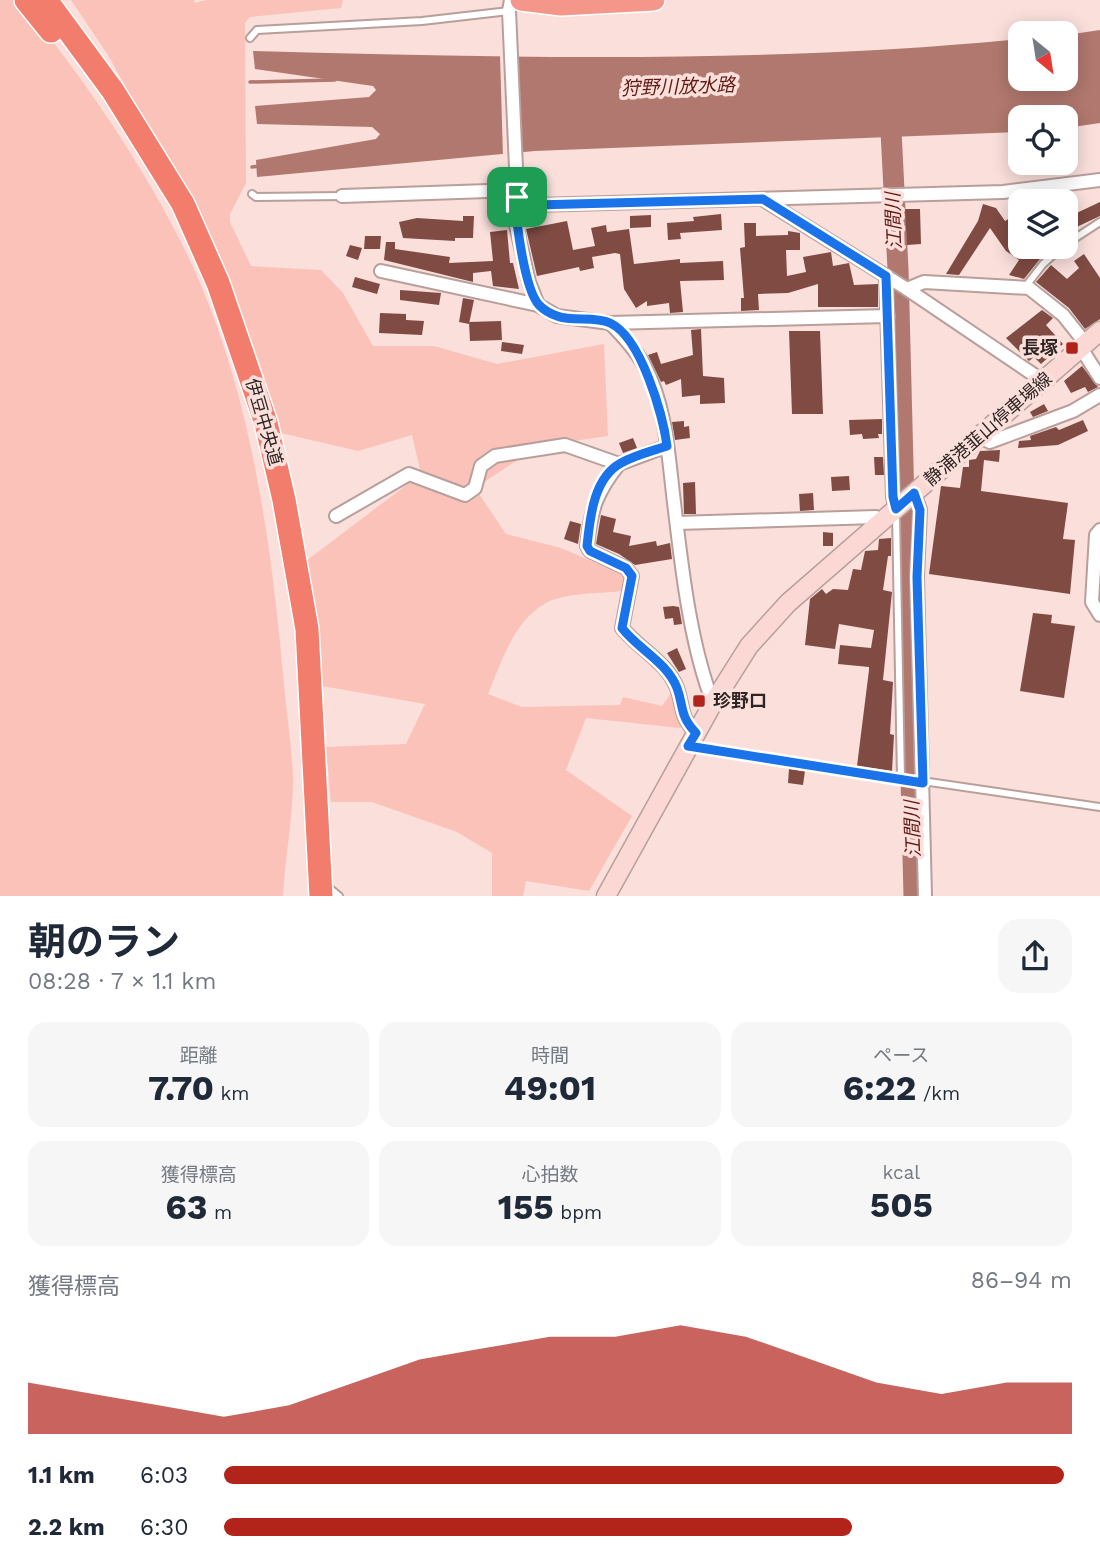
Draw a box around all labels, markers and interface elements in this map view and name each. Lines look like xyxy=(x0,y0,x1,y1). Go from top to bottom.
north arrow xyxy=(1008,21,1078,91)
map controls xyxy=(1008,21,1078,259)
water label: 狩野川放水路 xyxy=(621,73,737,100)
button: locate xyxy=(1008,105,1078,175)
pin xyxy=(487,167,547,227)
icon: arrive xyxy=(498,178,536,216)
button: layers xyxy=(1008,189,1078,259)
water label: 江間川 xyxy=(881,190,906,250)
place label: 長塚 xyxy=(1022,337,1058,358)
marker: 長塚 xyxy=(1064,340,1080,356)
street label: 静浦港韮山停車場線 xyxy=(920,368,1056,490)
street label: 伊豆中央道 xyxy=(242,376,287,468)
place label: 珍野口 xyxy=(713,690,767,711)
marker: 珍野口 xyxy=(691,693,707,709)
water label: 江間川 xyxy=(900,798,925,858)
button: share xyxy=(998,919,1072,993)
text: 朝のラン xyxy=(28,920,180,964)
text: 08:28 · 7 × 1.1 km xyxy=(28,968,216,995)
text: 距離 xyxy=(180,1044,218,1067)
text: 時間 xyxy=(531,1044,569,1067)
text: ペース xyxy=(873,1044,929,1067)
text: 7.70 xyxy=(148,1067,214,1109)
text: 49:01 xyxy=(504,1067,596,1109)
text: 6:22 xyxy=(843,1067,916,1109)
text: km xyxy=(214,1082,249,1105)
text: /km xyxy=(916,1082,960,1105)
text: kcal xyxy=(883,1161,920,1184)
text: 獲得標高 xyxy=(161,1163,237,1186)
text: 心拍数 xyxy=(521,1163,579,1186)
text: 505 xyxy=(870,1184,933,1226)
text: 63 xyxy=(165,1186,208,1228)
text: 155 xyxy=(498,1186,554,1228)
text: m xyxy=(208,1201,232,1224)
text: bpm xyxy=(554,1201,602,1224)
text: 86–94 m xyxy=(971,1267,1072,1294)
text: 獲得標高 xyxy=(28,1273,120,1300)
text: 1.1 km xyxy=(28,1462,95,1489)
text: 6:03 xyxy=(140,1462,188,1489)
text: 2.2 km xyxy=(28,1514,105,1541)
text: 6:30 xyxy=(140,1514,189,1541)

